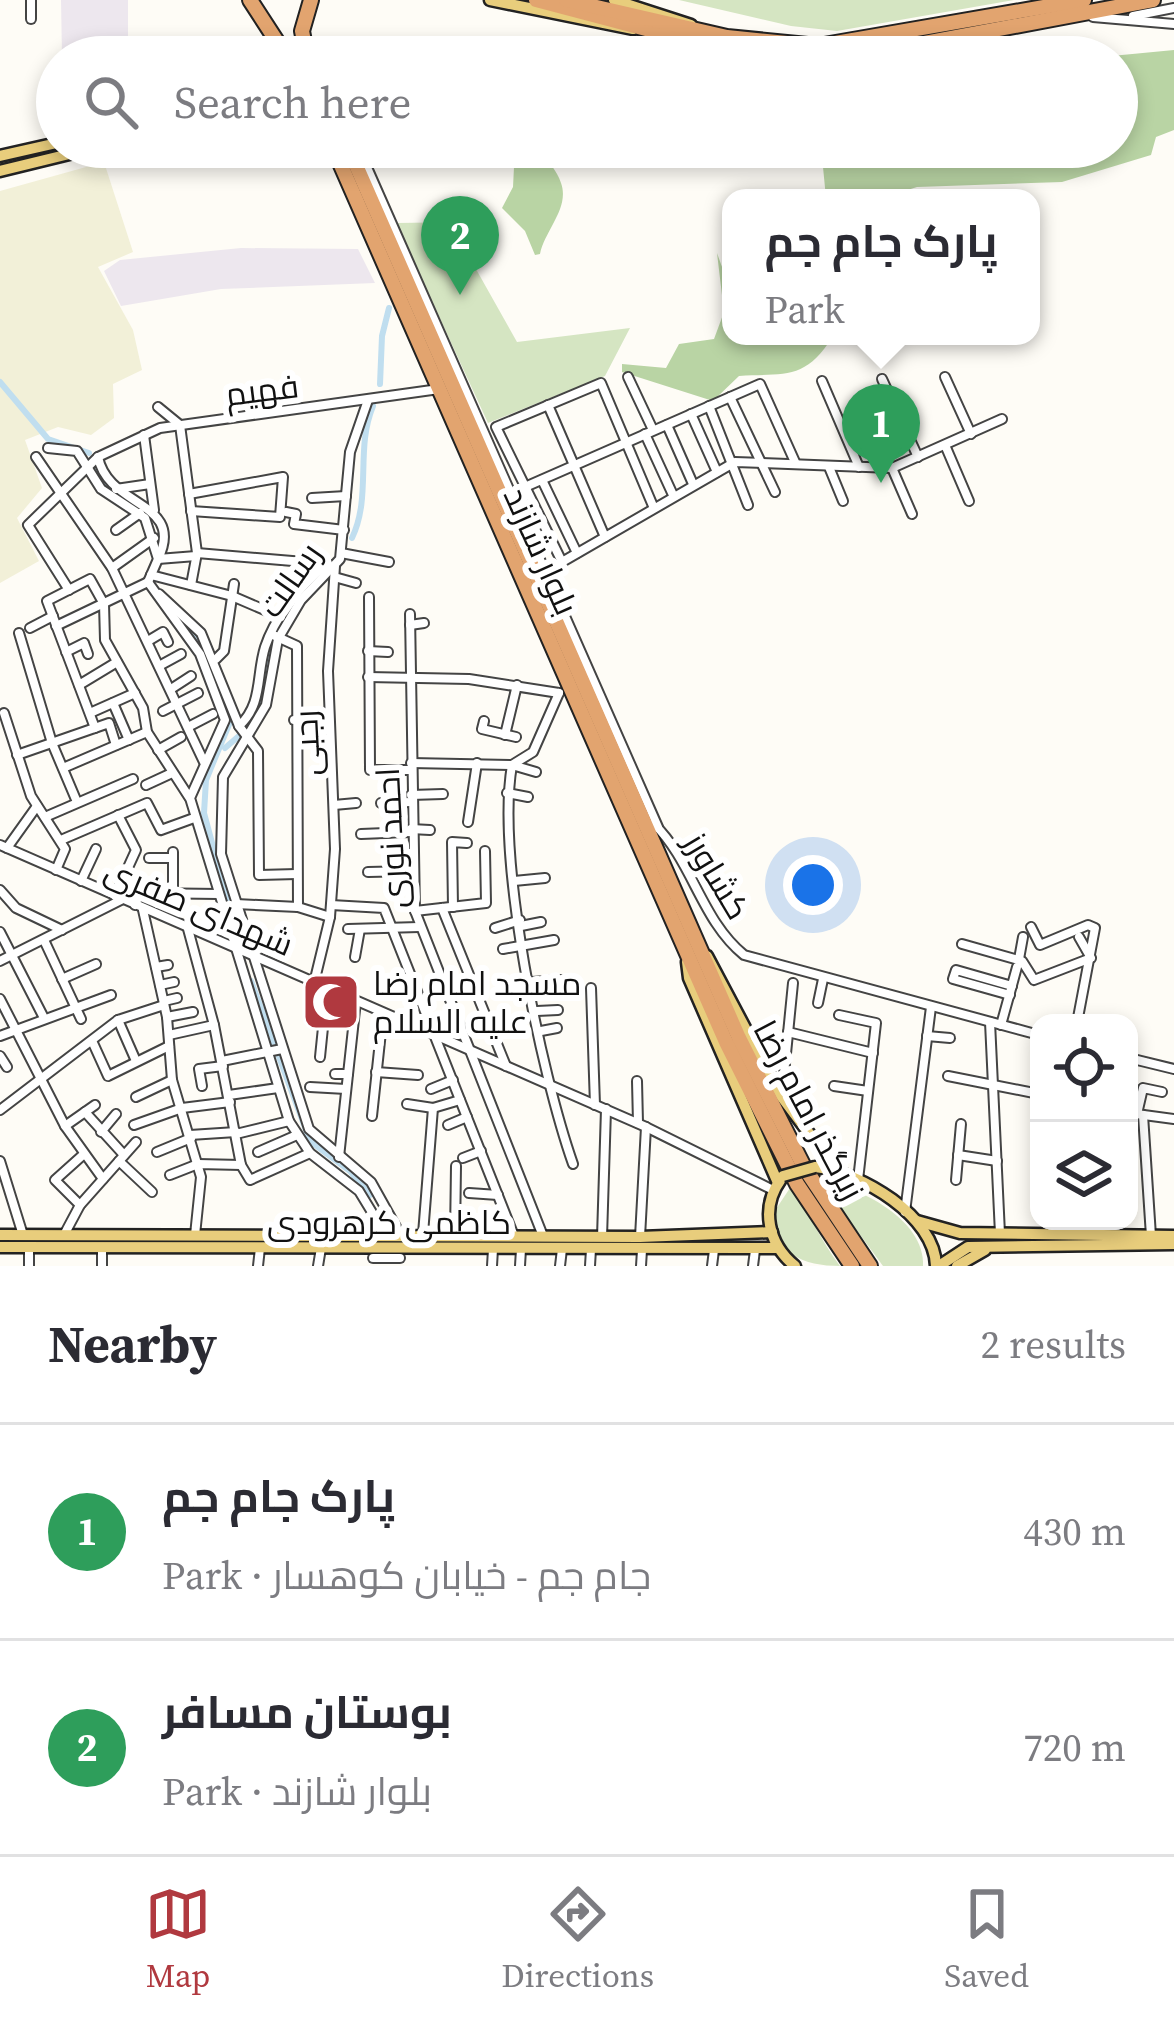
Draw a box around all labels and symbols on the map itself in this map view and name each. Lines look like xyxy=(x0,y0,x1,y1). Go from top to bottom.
pin: 2 xyxy=(421,196,499,295)
street label: فهیم xyxy=(223,363,301,417)
pin: 1 xyxy=(842,384,920,483)
street label: بلوار شازند xyxy=(493,480,589,622)
street label: رسالت xyxy=(248,534,332,626)
street label: رجبی xyxy=(283,709,331,777)
street label: احمد نوری xyxy=(365,766,417,910)
street label: کشاورز xyxy=(672,822,761,928)
street label: شهدای صفری xyxy=(98,847,300,967)
your location xyxy=(783,855,843,915)
place label: مسجد امام رضا علیه السلام xyxy=(373,961,581,1044)
mosque icon: مسجد امام رضا علیه السلام xyxy=(300,971,362,1033)
street label: زیرگذر امام رضا xyxy=(743,1012,875,1208)
street label: کاظمی کرهرودی xyxy=(267,1200,511,1245)

